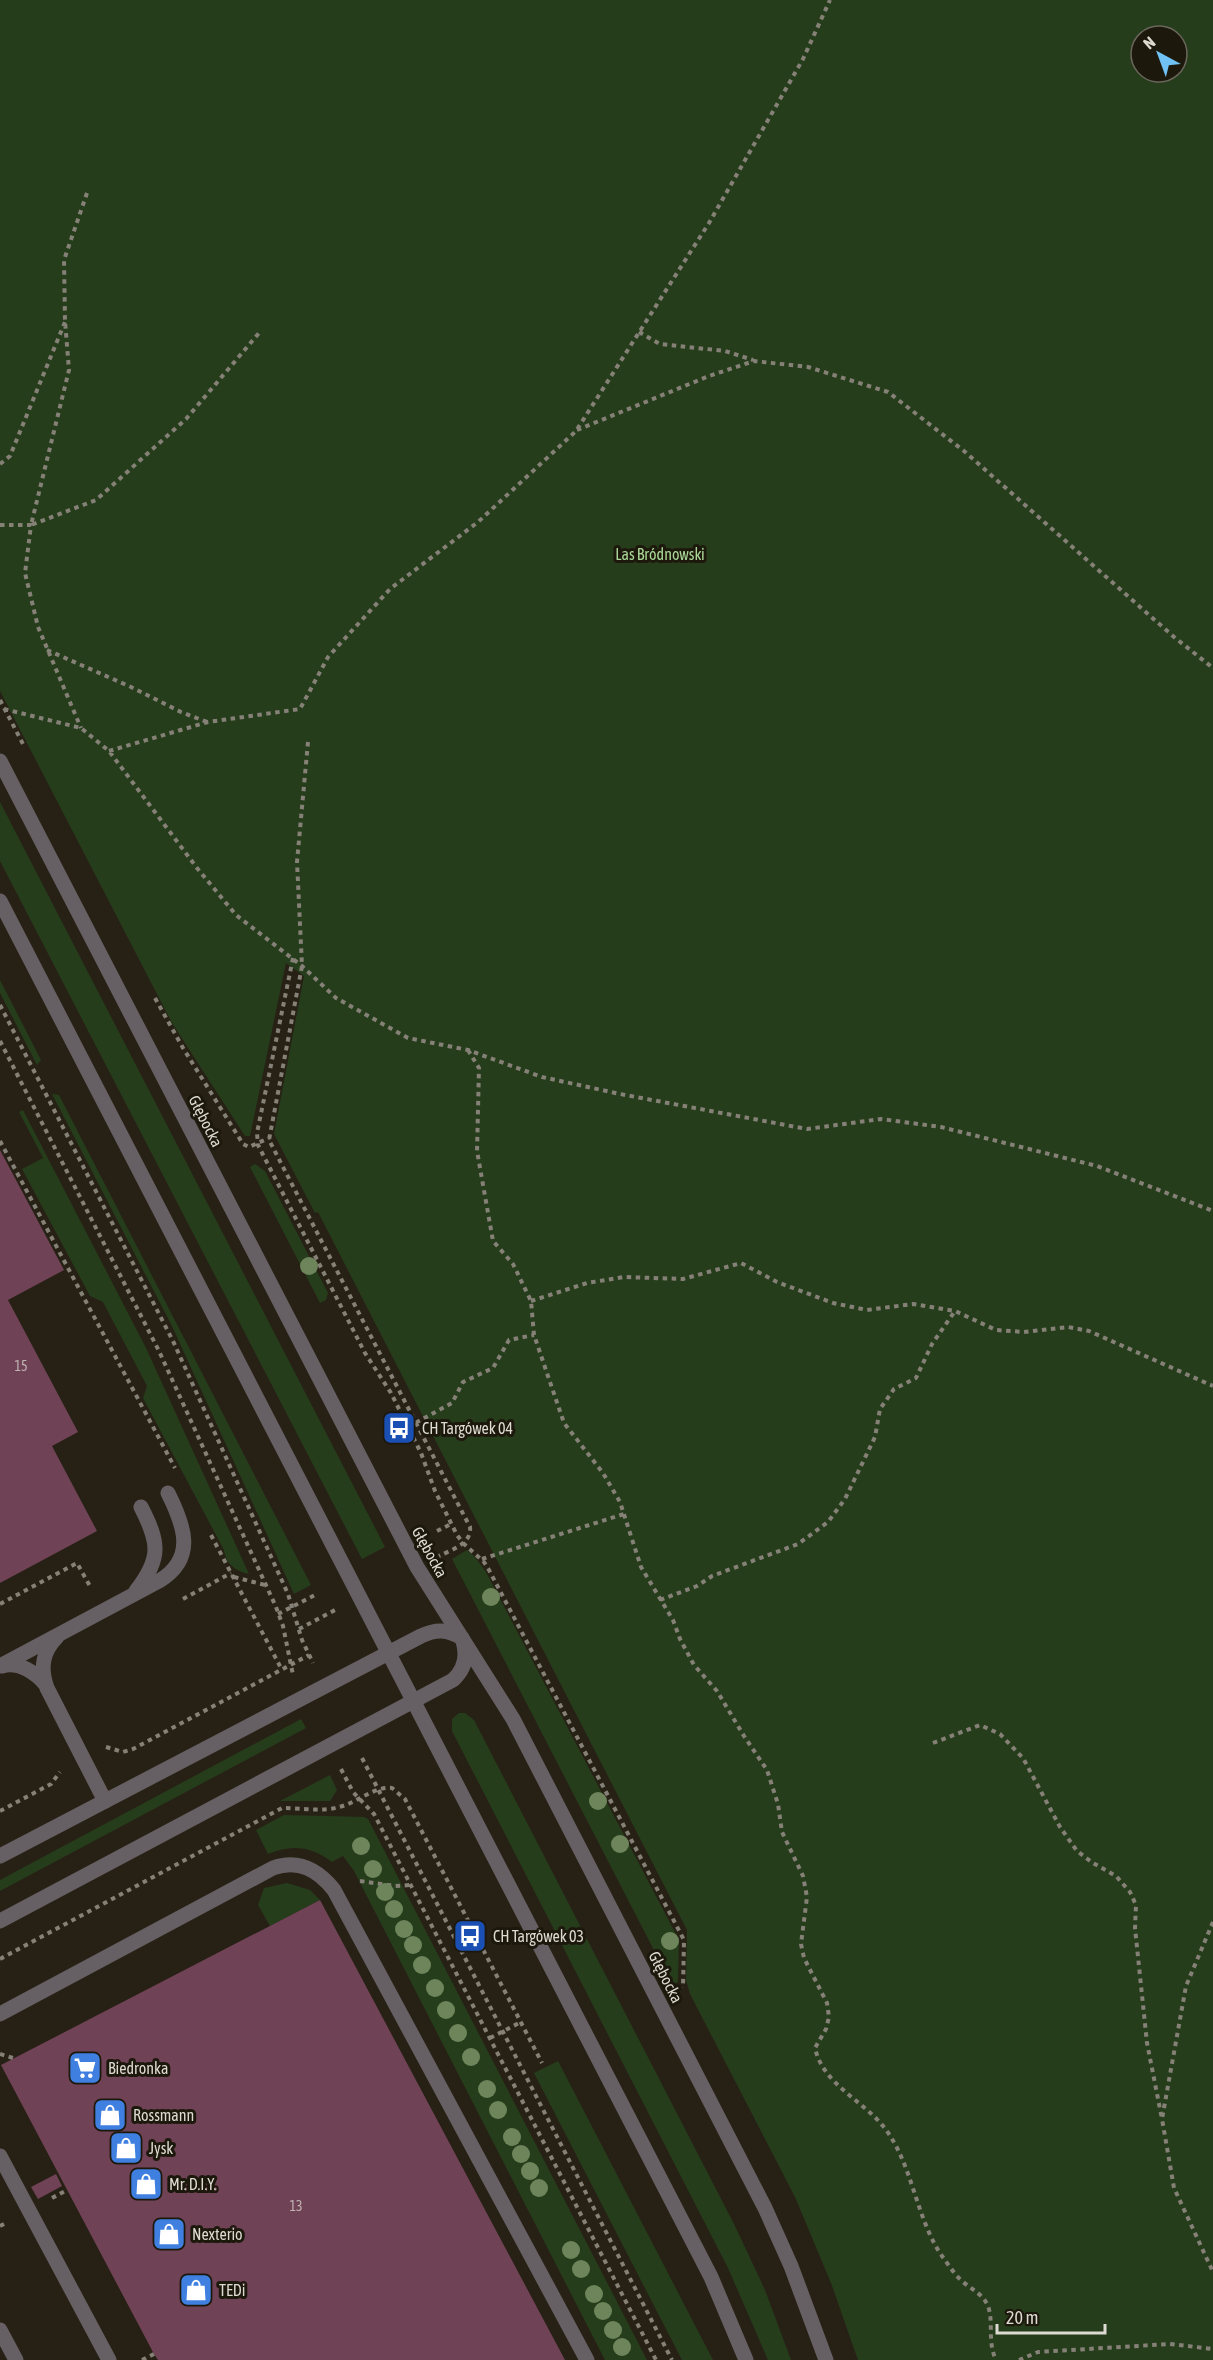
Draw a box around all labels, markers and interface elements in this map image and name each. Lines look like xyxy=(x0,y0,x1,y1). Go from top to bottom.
north arrow xyxy=(1129,24,1189,84)
text: N xyxy=(1140,33,1159,53)
park label: Las Bródnowski xyxy=(615,545,705,563)
street label: Głębocka xyxy=(185,1092,227,1150)
house number: 15 xyxy=(14,1358,28,1374)
bus stop icon: CH Targówek 04 xyxy=(381,1410,417,1446)
place label: CH Targówek 04 xyxy=(422,1419,513,1438)
street label: Głębocka xyxy=(408,1523,451,1581)
bus stop icon: CH Targówek 03 xyxy=(452,1918,488,1954)
place label: CH Targówek 03 xyxy=(493,1927,584,1946)
street label: Głębocka xyxy=(645,1948,687,2006)
supermarket icon: Biedronka xyxy=(67,2050,103,2086)
place label: Biedronka xyxy=(108,2059,169,2077)
shop icon: Rossmann xyxy=(92,2097,128,2133)
place label: Rossmann xyxy=(133,2106,194,2124)
shop icon: Jysk xyxy=(108,2130,144,2166)
place label: Jysk xyxy=(149,2139,173,2158)
shop icon: Mr. D.I.Y. xyxy=(128,2166,164,2202)
place label: Mr. D.I.Y. xyxy=(169,2175,217,2193)
house number: 13 xyxy=(289,2198,303,2214)
shop icon: Nexterio xyxy=(151,2216,187,2252)
place label: Nexterio xyxy=(192,2225,243,2243)
shop icon: TEDi xyxy=(178,2272,214,2308)
place label: TEDi xyxy=(219,2281,245,2299)
scale bar xyxy=(997,2297,1105,2335)
text: 20 m xyxy=(1006,2307,1038,2328)

